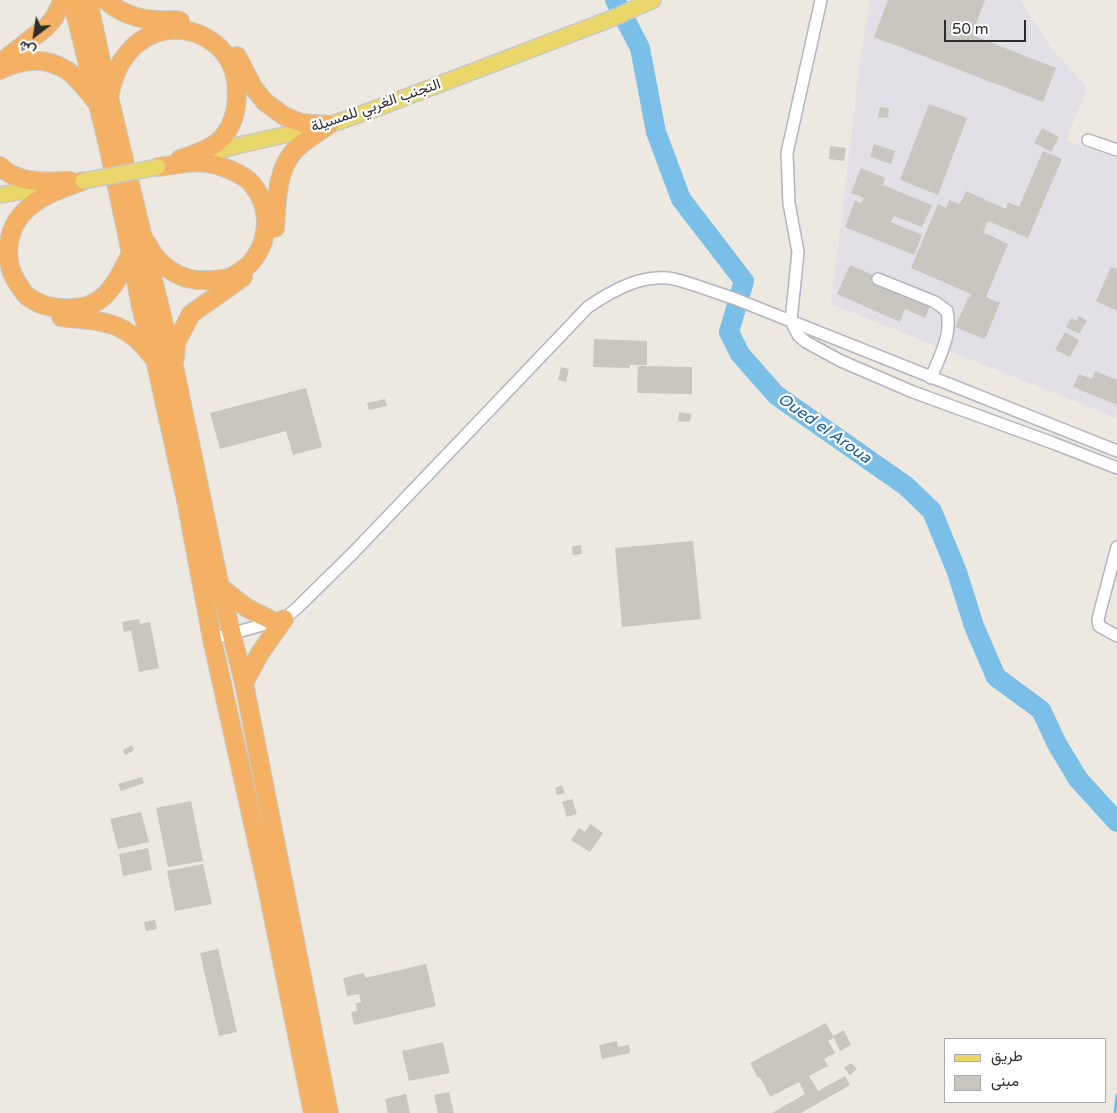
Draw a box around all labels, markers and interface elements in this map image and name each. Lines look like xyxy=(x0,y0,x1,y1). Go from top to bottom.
north arrow xyxy=(10,10,60,60)
scale bar xyxy=(947,10,1030,42)
text: 50 m xyxy=(952,20,989,38)
text: ش xyxy=(15,37,39,60)
street label: التجنب الغربي للمسيلة xyxy=(309,75,443,137)
water label: Oued el Aroua xyxy=(774,390,874,468)
legend xyxy=(944,1038,1107,1103)
text: طريق xyxy=(991,1047,1023,1065)
text: مبنى xyxy=(991,1072,1019,1090)

